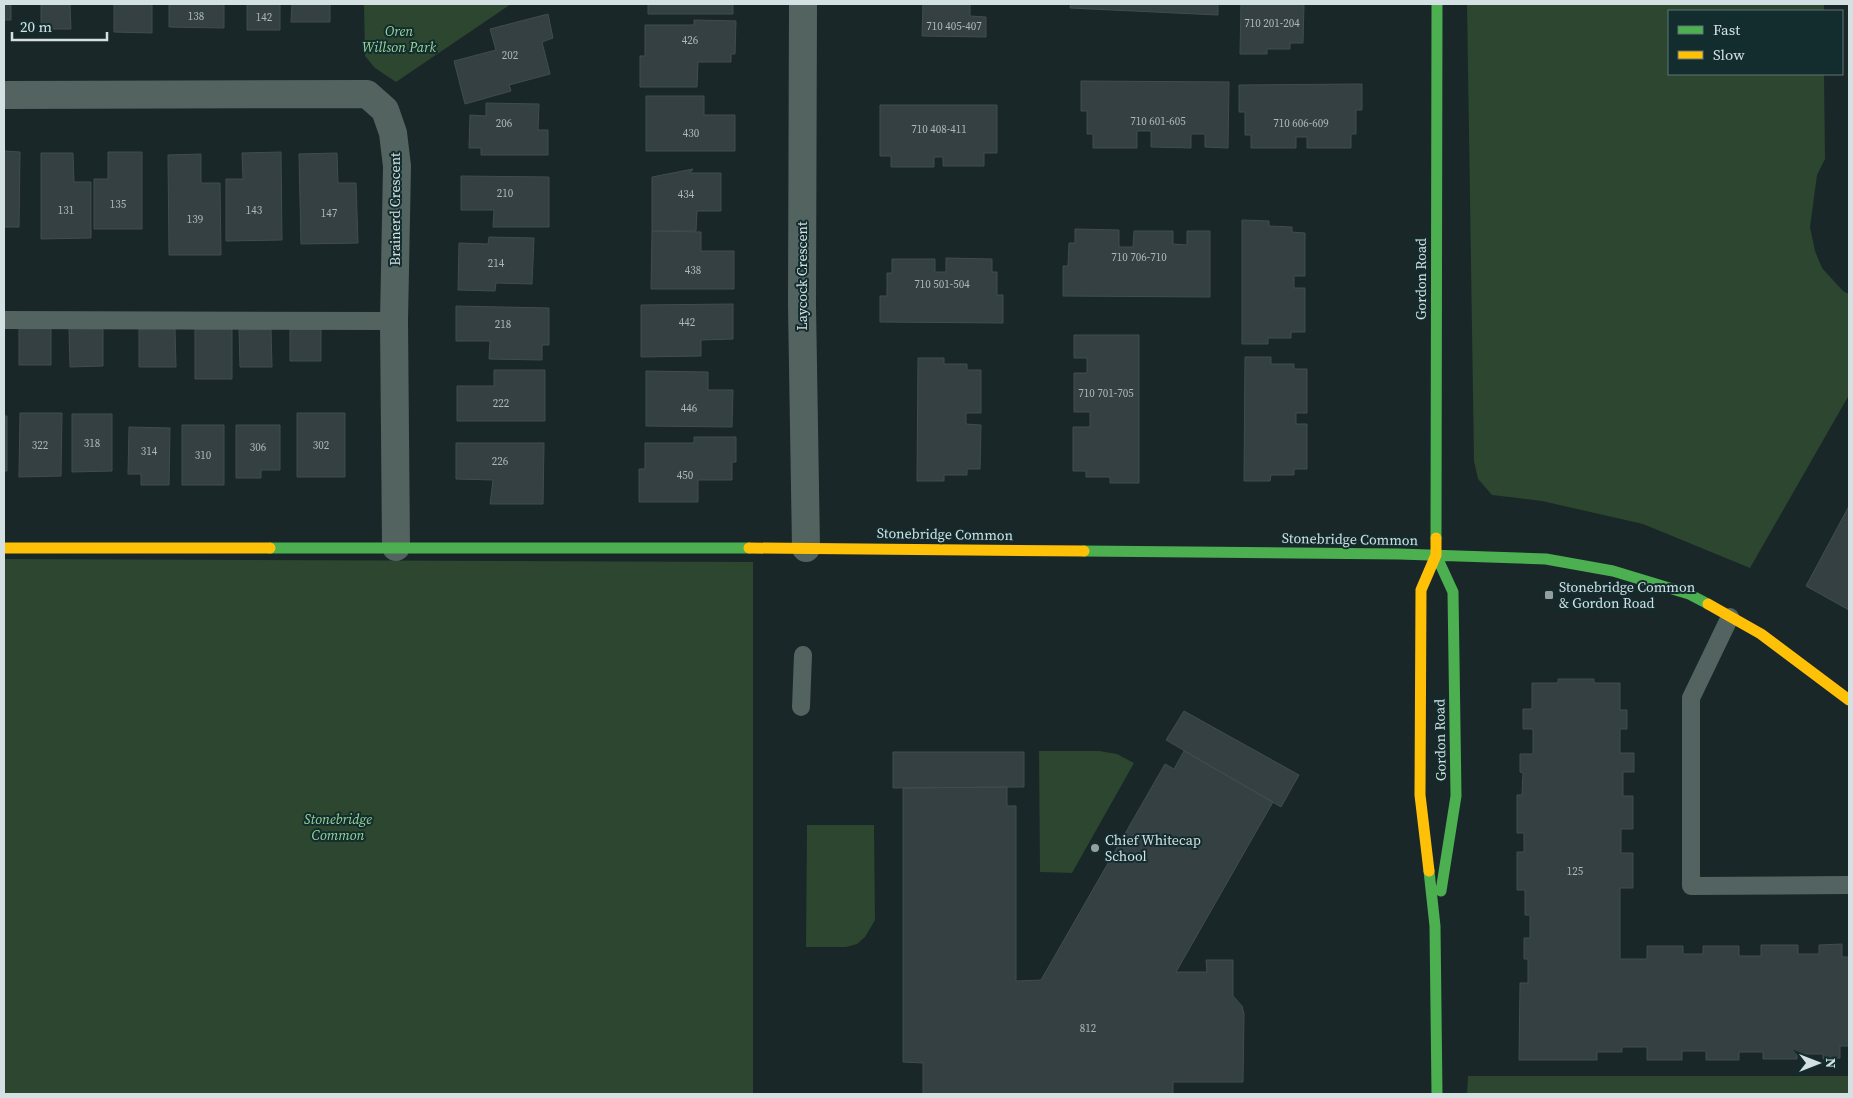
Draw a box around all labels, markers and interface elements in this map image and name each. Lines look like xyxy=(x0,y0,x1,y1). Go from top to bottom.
house number: 138 xyxy=(188,9,204,24)
scale bar xyxy=(12,10,108,42)
house number: 142 xyxy=(256,10,273,25)
legend xyxy=(1668,10,1843,75)
text: 20 m xyxy=(20,16,52,37)
house number: 710 201-204 xyxy=(1244,16,1300,31)
house number: 710 405-407 xyxy=(926,19,982,34)
text: Fast xyxy=(1713,19,1740,40)
park label: Oren Willson Park xyxy=(362,21,436,57)
house number: 426 xyxy=(682,33,699,48)
text: Slow xyxy=(1713,44,1745,65)
house number: 202 xyxy=(502,48,519,63)
house number: 710 601-605 xyxy=(1130,114,1186,129)
house number: 206 xyxy=(496,116,513,131)
house number: 710 606-609 xyxy=(1273,116,1329,131)
house number: 710 408-411 xyxy=(911,122,967,137)
house number: 430 xyxy=(683,126,700,141)
street label: Brainerd Crescent xyxy=(385,152,405,266)
house number: 210 xyxy=(497,186,514,201)
house number: 434 xyxy=(678,187,695,202)
house number: 135 xyxy=(110,197,127,212)
house number: 131 xyxy=(58,203,74,218)
house number: 143 xyxy=(246,203,263,218)
house number: 147 xyxy=(321,206,338,221)
house number: 139 xyxy=(187,212,203,227)
street label: Laycock Crescent xyxy=(792,221,812,331)
street label: Gordon Road xyxy=(1411,238,1431,320)
house number: 710 706-710 xyxy=(1111,250,1167,265)
house number: 214 xyxy=(488,256,505,271)
house number: 438 xyxy=(685,263,701,278)
house number: 710 501-504 xyxy=(914,277,970,292)
house number: 442 xyxy=(679,315,696,330)
house number: 218 xyxy=(495,317,511,332)
house number: 710 701-705 xyxy=(1078,386,1134,401)
house number: 222 xyxy=(493,396,510,411)
house number: 446 xyxy=(681,401,698,416)
house number: 318 xyxy=(84,436,100,451)
house number: 322 xyxy=(32,438,49,453)
house number: 302 xyxy=(313,438,330,453)
house number: 306 xyxy=(250,440,267,455)
house number: 314 xyxy=(141,444,158,459)
house number: 310 xyxy=(195,448,212,463)
house number: 226 xyxy=(492,454,509,469)
house number: 450 xyxy=(677,468,694,483)
street label: Stonebridge Common xyxy=(877,523,1014,545)
street label: Stonebridge Common xyxy=(1282,528,1419,550)
place label: Stonebridge Common & Gordon Road xyxy=(1559,577,1696,613)
marker: Stonebridge Common & Gordon Road xyxy=(1543,589,1555,601)
street label: Gordon Road xyxy=(1429,699,1451,781)
park label: Stonebridge Common xyxy=(304,809,372,845)
place label: Chief Whitecap School xyxy=(1105,830,1201,866)
marker: Chief Whitecap School xyxy=(1089,842,1101,854)
house number: 125 xyxy=(1567,864,1584,879)
house number: 812 xyxy=(1080,1021,1097,1036)
north arrow xyxy=(1793,1038,1843,1088)
text: N xyxy=(1821,1058,1841,1068)

